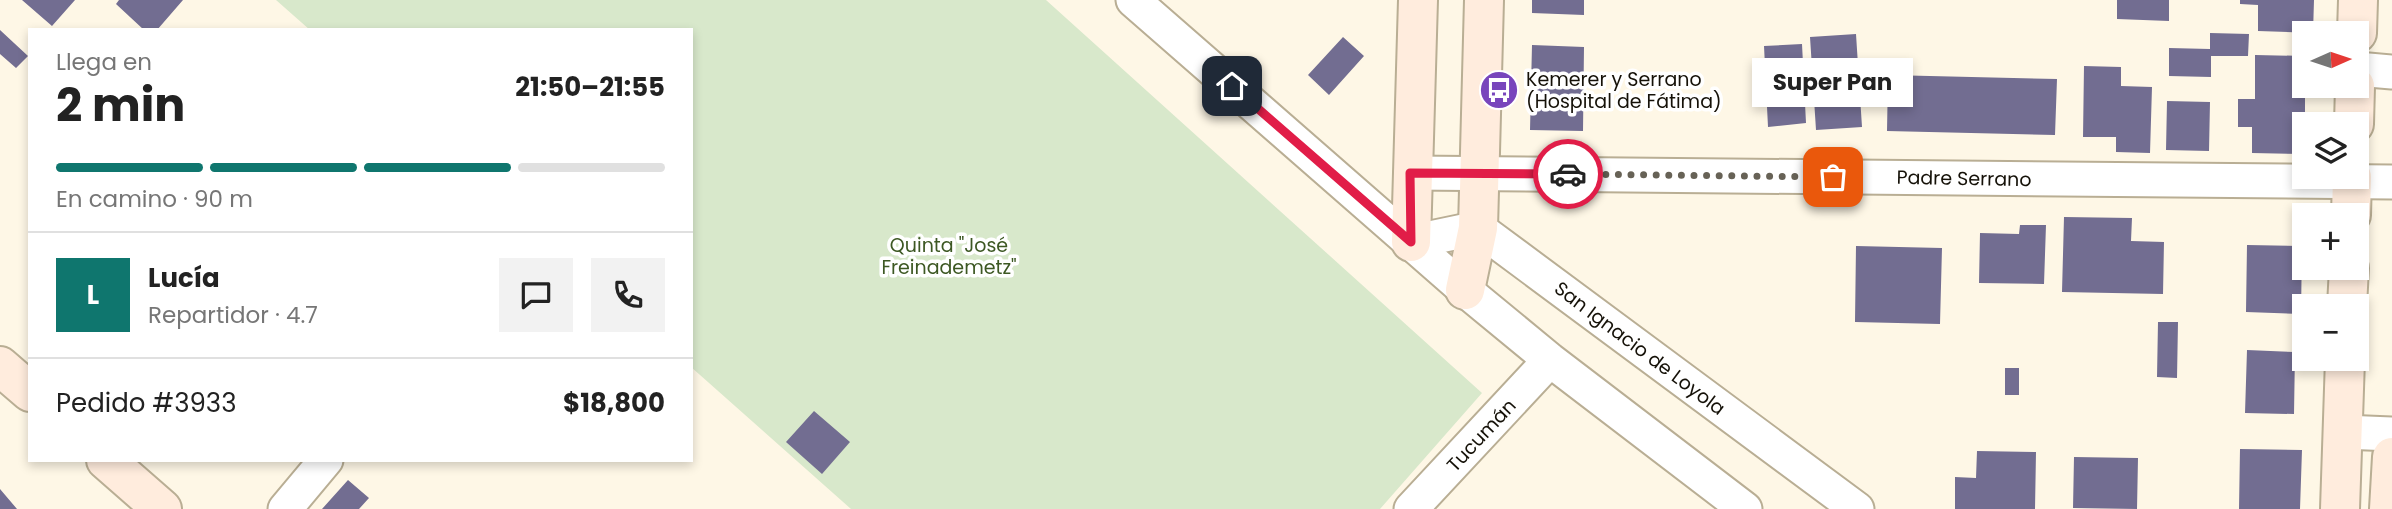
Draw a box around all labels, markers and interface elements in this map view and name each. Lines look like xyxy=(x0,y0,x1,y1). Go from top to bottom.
north arrow xyxy=(2292,21,2370,98)
map controls xyxy=(2292,21,2369,371)
text: Llega en xyxy=(56,46,152,78)
pin xyxy=(1202,56,1262,116)
callout: Super Pan xyxy=(1752,58,1913,107)
place label: Kemerer y Serrano (Hospital de Fátima) xyxy=(1526,66,1722,115)
text: Super Pan xyxy=(1773,66,1892,98)
icon: home xyxy=(1213,67,1251,105)
text: 21:50–21:55 xyxy=(515,69,665,105)
bus stop icon: Kemerer y Serrano (Hospital de Fátima) xyxy=(1478,69,1520,111)
text: 2 min xyxy=(56,73,185,137)
button: layers xyxy=(2292,112,2369,189)
courier xyxy=(1533,139,1603,209)
pin xyxy=(1803,147,1863,207)
icon: car xyxy=(1549,155,1587,193)
icon: bag xyxy=(1814,158,1852,196)
street label: Padre Serrano xyxy=(1896,164,2032,193)
text: En camino · 90 m xyxy=(56,183,253,215)
button: + xyxy=(2292,203,2369,280)
park label: Quinta "José Freinademetz" xyxy=(881,232,1017,281)
button: chat xyxy=(499,258,573,332)
button: phone xyxy=(591,258,665,332)
text: Lucía xyxy=(148,260,220,296)
street label: San Ignacio de Loyola xyxy=(1549,275,1731,422)
text: L xyxy=(87,277,99,313)
button: − xyxy=(2292,294,2369,371)
text: Repartidor · 4.7 xyxy=(148,299,318,331)
text: Pedido #3933 xyxy=(56,385,236,421)
text: $18,800 xyxy=(563,385,665,421)
street label: Tucumán xyxy=(1441,393,1522,478)

